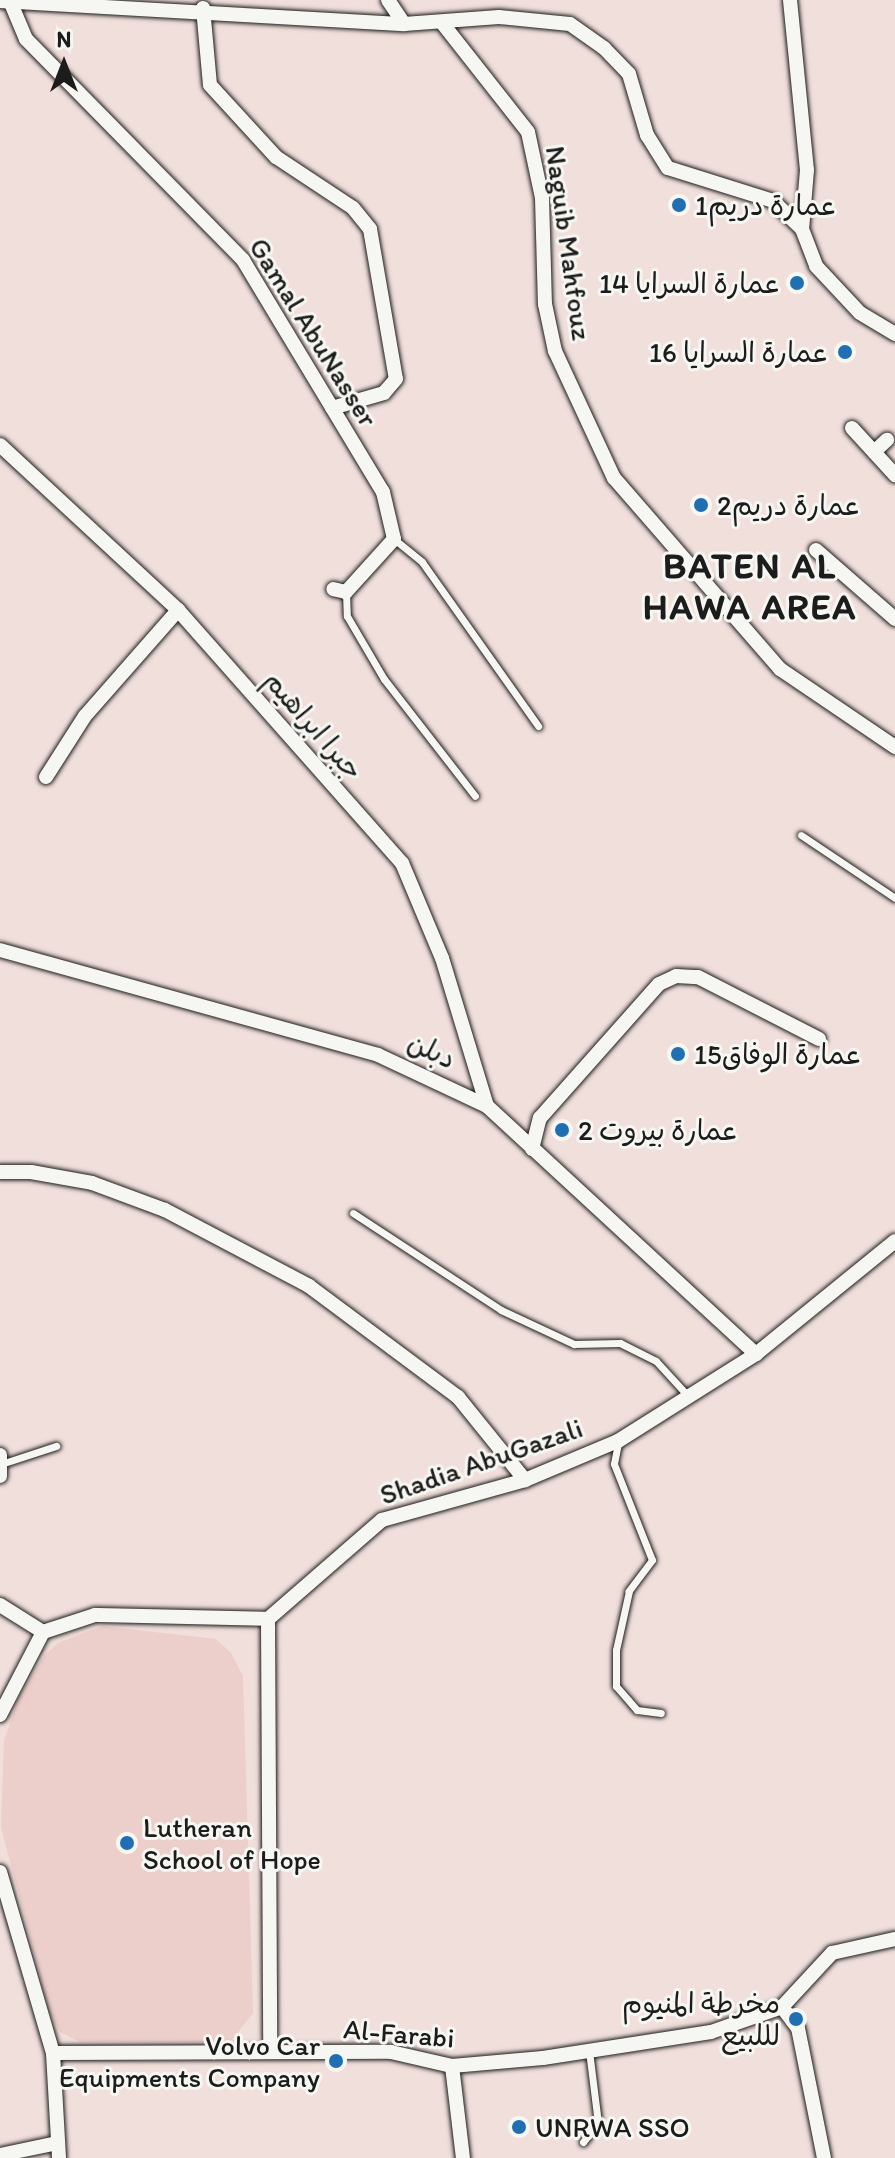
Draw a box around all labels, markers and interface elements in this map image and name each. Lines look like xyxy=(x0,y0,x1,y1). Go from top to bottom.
north arrow xyxy=(24,24,104,104)
text: N xyxy=(57,26,71,53)
street label: Naguib Mahfouz xyxy=(539,144,599,342)
place label: عمارة دريم1 xyxy=(695,188,837,222)
marker: عمارة دريم1 xyxy=(670,196,688,214)
street label: Gamal AbuNasser xyxy=(243,232,385,432)
place label: عمارة السرايا 14 xyxy=(599,266,781,300)
marker: عمارة السرايا 14 xyxy=(788,274,806,292)
place label: عمارة السرايا 16 xyxy=(649,335,829,369)
marker: عمارة السرايا 16 xyxy=(836,343,854,361)
place label: عمارة دريم2 xyxy=(717,488,861,522)
marker: عمارة دريم2 xyxy=(692,496,710,514)
district label: BATEN AL HAWA AREA xyxy=(642,543,858,628)
street label: جبرا ابراهيم xyxy=(257,664,371,786)
street label: دبلن xyxy=(403,1024,461,1076)
place label: عمارة الوفاق15 xyxy=(694,1037,862,1071)
marker: عمارة الوفاق15 xyxy=(669,1045,687,1063)
place label: عمارة بيروت 2 xyxy=(578,1113,739,1147)
marker: عمارة بيروت 2 xyxy=(553,1121,571,1139)
street label: Shadia AbuGazali xyxy=(375,1411,587,1511)
place label: Lutheran School of Hope xyxy=(143,1810,322,1876)
marker: Lutheran School of Hope xyxy=(118,1834,136,1852)
place label: مخرطة المنيوم لللبيع xyxy=(622,1986,780,2052)
marker: مخرطة المنيوم لللبيع xyxy=(787,2010,805,2028)
street label: Al-Farabi xyxy=(342,2011,456,2055)
place label: Volvo Car Equipments Company xyxy=(59,2028,320,2094)
marker: Volvo Car Equipments Company xyxy=(327,2052,345,2070)
place label: UNRWA SSO xyxy=(535,2110,690,2144)
marker: UNRWA SSO xyxy=(510,2118,528,2136)

